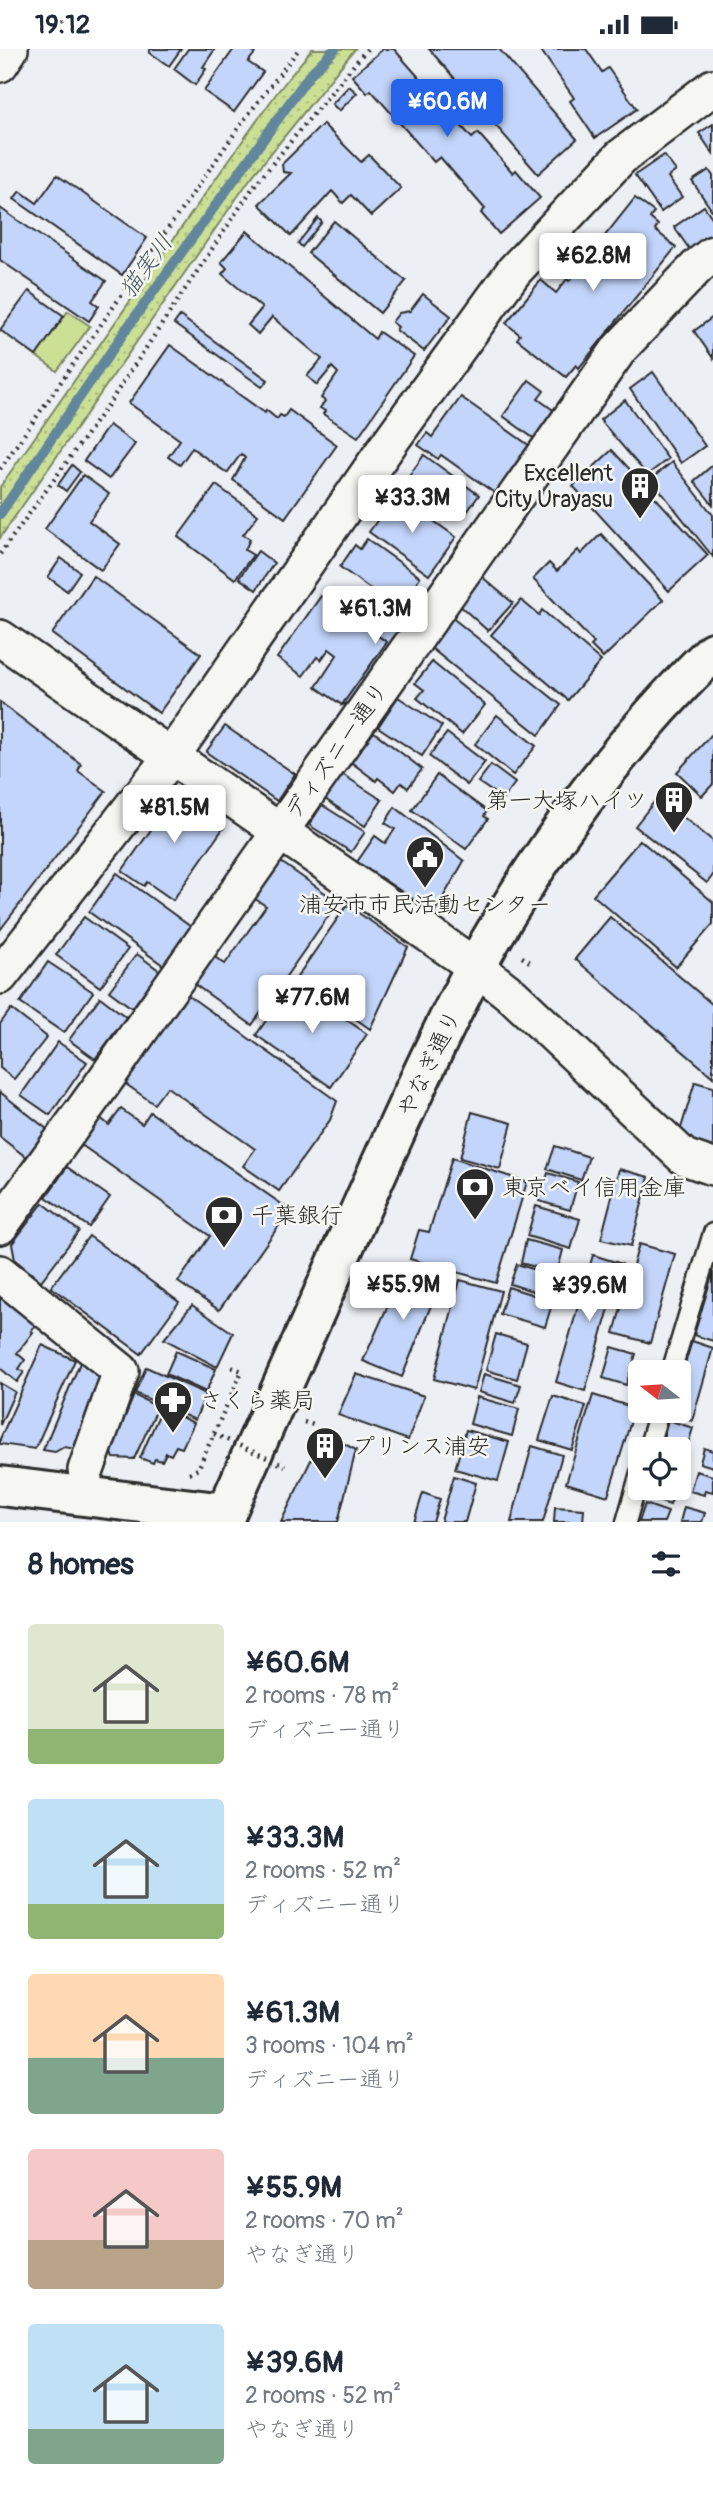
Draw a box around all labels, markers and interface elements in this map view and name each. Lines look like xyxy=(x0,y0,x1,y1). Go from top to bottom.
text: 19:12 xyxy=(35,9,90,41)
pin: ¥60.6M xyxy=(390,80,504,139)
text: ¥60.6M xyxy=(407,87,487,116)
water label: 猫実川 xyxy=(114,229,179,304)
pin: ¥62.8M xyxy=(536,233,650,293)
text: ¥62.8M xyxy=(555,241,631,270)
place label: Excellent City Urayasu xyxy=(495,459,614,514)
building icon: Excellent City Urayasu xyxy=(619,465,661,520)
pin: ¥33.3M xyxy=(355,475,469,535)
text: ¥33.3M xyxy=(374,483,450,512)
pin: ¥61.3M xyxy=(318,587,432,646)
text: ¥61.3M xyxy=(339,594,411,623)
street label: ディズニー通り xyxy=(278,676,394,824)
building icon: 第一大塚ハイツ xyxy=(653,779,695,834)
pin: ¥81.5M xyxy=(117,785,231,845)
place label: 第一大塚ハイツ xyxy=(486,786,647,815)
text: ¥81.5M xyxy=(139,793,209,822)
public building icon: 浦安市市民活動センター xyxy=(404,834,446,889)
place label: 浦安市市民活動センター xyxy=(299,890,551,919)
pin: ¥77.6M xyxy=(255,975,369,1035)
text: ¥77.6M xyxy=(274,983,350,1012)
street label: やなぎ通り xyxy=(391,1005,468,1121)
bank icon: 東京ベイ信用金庫 xyxy=(454,1166,496,1221)
place label: 東京ベイ信用金庫 xyxy=(502,1173,686,1202)
bank icon: 千葉銀行 xyxy=(203,1194,245,1249)
place label: 千葉銀行 xyxy=(251,1201,343,1230)
pin: ¥55.9M xyxy=(346,1263,460,1322)
pin: ¥39.6M xyxy=(532,1263,646,1323)
text: ¥55.9M xyxy=(366,1270,440,1299)
text: ¥39.6M xyxy=(551,1271,627,1300)
north arrow xyxy=(628,1360,691,1423)
map controls xyxy=(628,1360,691,1500)
pharmacy icon: さくら薬局 xyxy=(152,1379,194,1434)
place label: さくら薬局 xyxy=(200,1386,315,1415)
building icon: プリンス浦安 xyxy=(304,1425,346,1480)
place label: プリンス浦安 xyxy=(352,1432,490,1461)
button: locate xyxy=(628,1437,691,1500)
icon: filters xyxy=(647,1545,685,1583)
text: 8 homes xyxy=(28,1546,134,1583)
text: ¥60.6M xyxy=(245,1644,349,1681)
icon: home xyxy=(84,1652,168,1736)
text: 2 rooms · 78 m² xyxy=(245,1681,399,1710)
text: ディズニー通り xyxy=(245,1715,406,1744)
text: ¥33.3M xyxy=(245,1819,344,1856)
icon: home xyxy=(84,1827,168,1911)
text: 2 rooms · 52 m² xyxy=(245,1856,401,1885)
text: ディズニー通り xyxy=(245,1890,406,1919)
text: ¥61.3M xyxy=(245,1994,340,2031)
icon: home xyxy=(84,2002,168,2086)
text: 3 rooms · 104 m² xyxy=(245,2031,414,2060)
text: ディズニー通り xyxy=(245,2065,406,2094)
text: ¥55.9M xyxy=(245,2169,342,2206)
icon: home xyxy=(84,2177,168,2261)
text: 2 rooms · 70 m² xyxy=(245,2206,404,2235)
text: やなぎ通り xyxy=(245,2240,360,2269)
text: ¥39.6M xyxy=(245,2344,344,2381)
icon: home xyxy=(84,2352,168,2436)
text: 2 rooms · 52 m² xyxy=(245,2381,401,2410)
text: やなぎ通り xyxy=(245,2415,360,2444)

